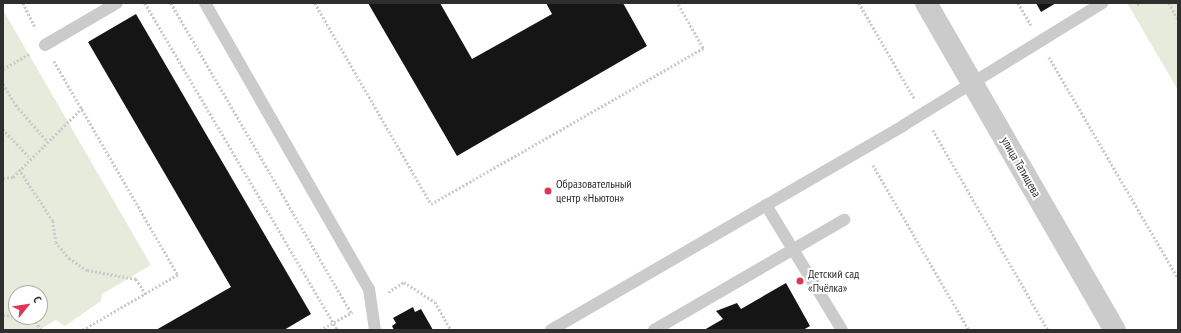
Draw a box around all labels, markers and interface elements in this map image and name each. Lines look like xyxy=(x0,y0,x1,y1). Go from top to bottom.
street label: улица Татищева xyxy=(998,134,1044,200)
place label: Образовательный центр «Ньютон» xyxy=(556,177,632,205)
marker: Образовательный центр «Ньютон» xyxy=(543,186,553,196)
place label: Детский сад «Пчёлка» xyxy=(808,267,859,295)
marker: Детский сад «Пчёлка» xyxy=(795,276,805,286)
north arrow xyxy=(8,285,48,325)
text: С xyxy=(30,294,45,305)

